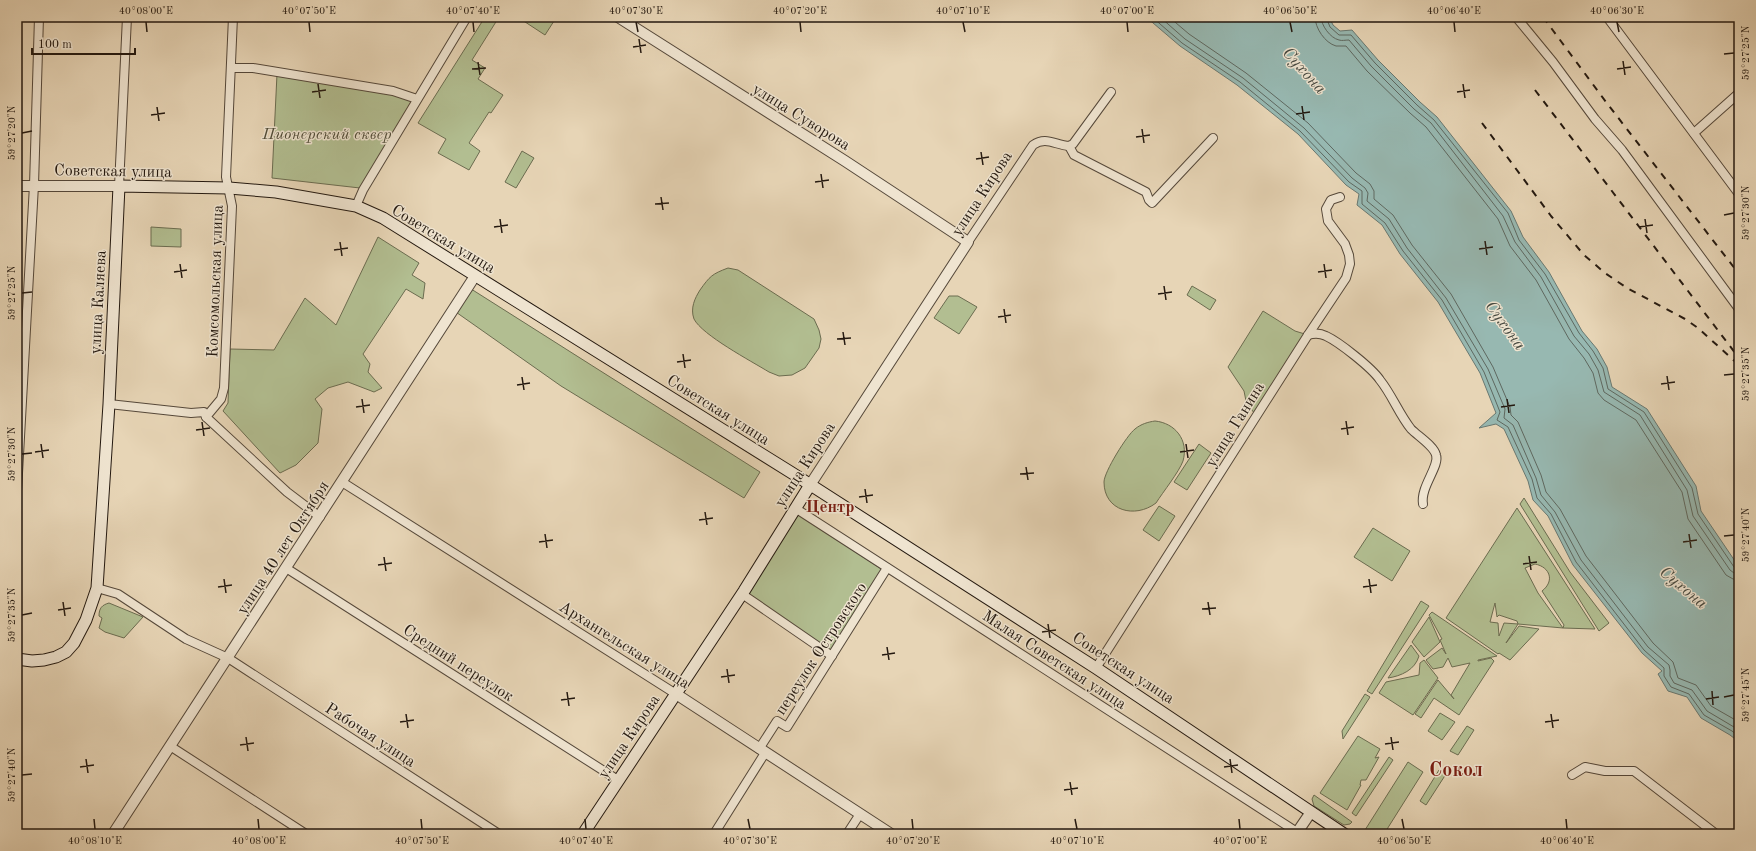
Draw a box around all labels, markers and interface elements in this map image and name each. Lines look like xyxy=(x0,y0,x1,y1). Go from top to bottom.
text: 40°08'00"E xyxy=(119,6,173,16)
text: 40°07'50"E xyxy=(282,6,336,16)
text: 40°07'40"E xyxy=(446,6,500,16)
text: 40°07'30"E xyxy=(609,6,663,16)
text: 40°07'20"E xyxy=(773,6,827,16)
text: 40°07'10"E xyxy=(936,6,990,16)
text: 40°07'00"E xyxy=(1100,6,1154,16)
text: 40°06'50"E xyxy=(1263,6,1317,16)
text: 40°06'40"E xyxy=(1427,6,1481,16)
text: 40°06'30"E xyxy=(1590,6,1644,16)
text: 59°27'25"N xyxy=(1741,25,1751,80)
scale bar xyxy=(32,30,135,56)
text: 100 m xyxy=(38,39,72,51)
water label: Сухона xyxy=(1279,44,1329,98)
street label: улица Суворова xyxy=(749,81,853,154)
text: 59°27'20"N xyxy=(7,105,17,160)
park label: Пионерский сквер xyxy=(261,127,392,143)
street label: улица Кирова xyxy=(949,149,1016,239)
street label: Советская улица xyxy=(54,163,172,181)
text: 59°27'30"N xyxy=(1741,185,1751,240)
street label: Советская улица xyxy=(388,202,498,277)
street label: Комсомольская улица xyxy=(205,204,227,358)
street label: улица Каляева xyxy=(88,250,110,355)
text: 59°27'25"N xyxy=(7,265,17,320)
water label: Сухона xyxy=(1481,298,1528,354)
text: 59°27'35"N xyxy=(1741,346,1751,401)
street label: Советская улица xyxy=(664,373,772,449)
street label: улица Ганина xyxy=(1203,380,1268,470)
street label: улица Кирова xyxy=(772,420,839,510)
text: 59°27'30"N xyxy=(7,426,17,481)
street label: улица 40 лет Октября xyxy=(235,478,333,618)
district label: Центр xyxy=(805,499,855,516)
text: 59°27'40"N xyxy=(1741,507,1751,562)
water label: Сухона xyxy=(1656,564,1710,613)
street label: переулок Островского xyxy=(773,580,871,718)
text: 59°27'35"N xyxy=(7,587,17,642)
street label: Архангельская улица xyxy=(556,599,692,692)
street label: Малая Советская улица xyxy=(979,605,1131,713)
street label: Средний переулок xyxy=(400,622,516,705)
street label: Советская улица xyxy=(1069,627,1179,707)
text: 59°27'45"N xyxy=(1741,667,1751,722)
street label: улица Кирова xyxy=(596,692,664,782)
street label: Рабочая улица xyxy=(322,701,418,771)
text: 59°27'40"N xyxy=(7,747,17,802)
district label: Сокол xyxy=(1429,761,1483,781)
text: 40°08'10"E xyxy=(68,836,122,846)
text: 40°08'00"E xyxy=(232,836,286,846)
text: 40°07'50"E xyxy=(395,836,449,846)
text: 40°07'40"E xyxy=(559,836,613,846)
text: 40°07'30"E xyxy=(723,836,777,846)
text: 40°07'20"E xyxy=(886,836,940,846)
text: 40°07'10"E xyxy=(1050,836,1104,846)
text: 40°07'00"E xyxy=(1213,836,1267,846)
text: 40°06'50"E xyxy=(1377,836,1431,846)
text: 40°06'40"E xyxy=(1540,836,1594,846)

